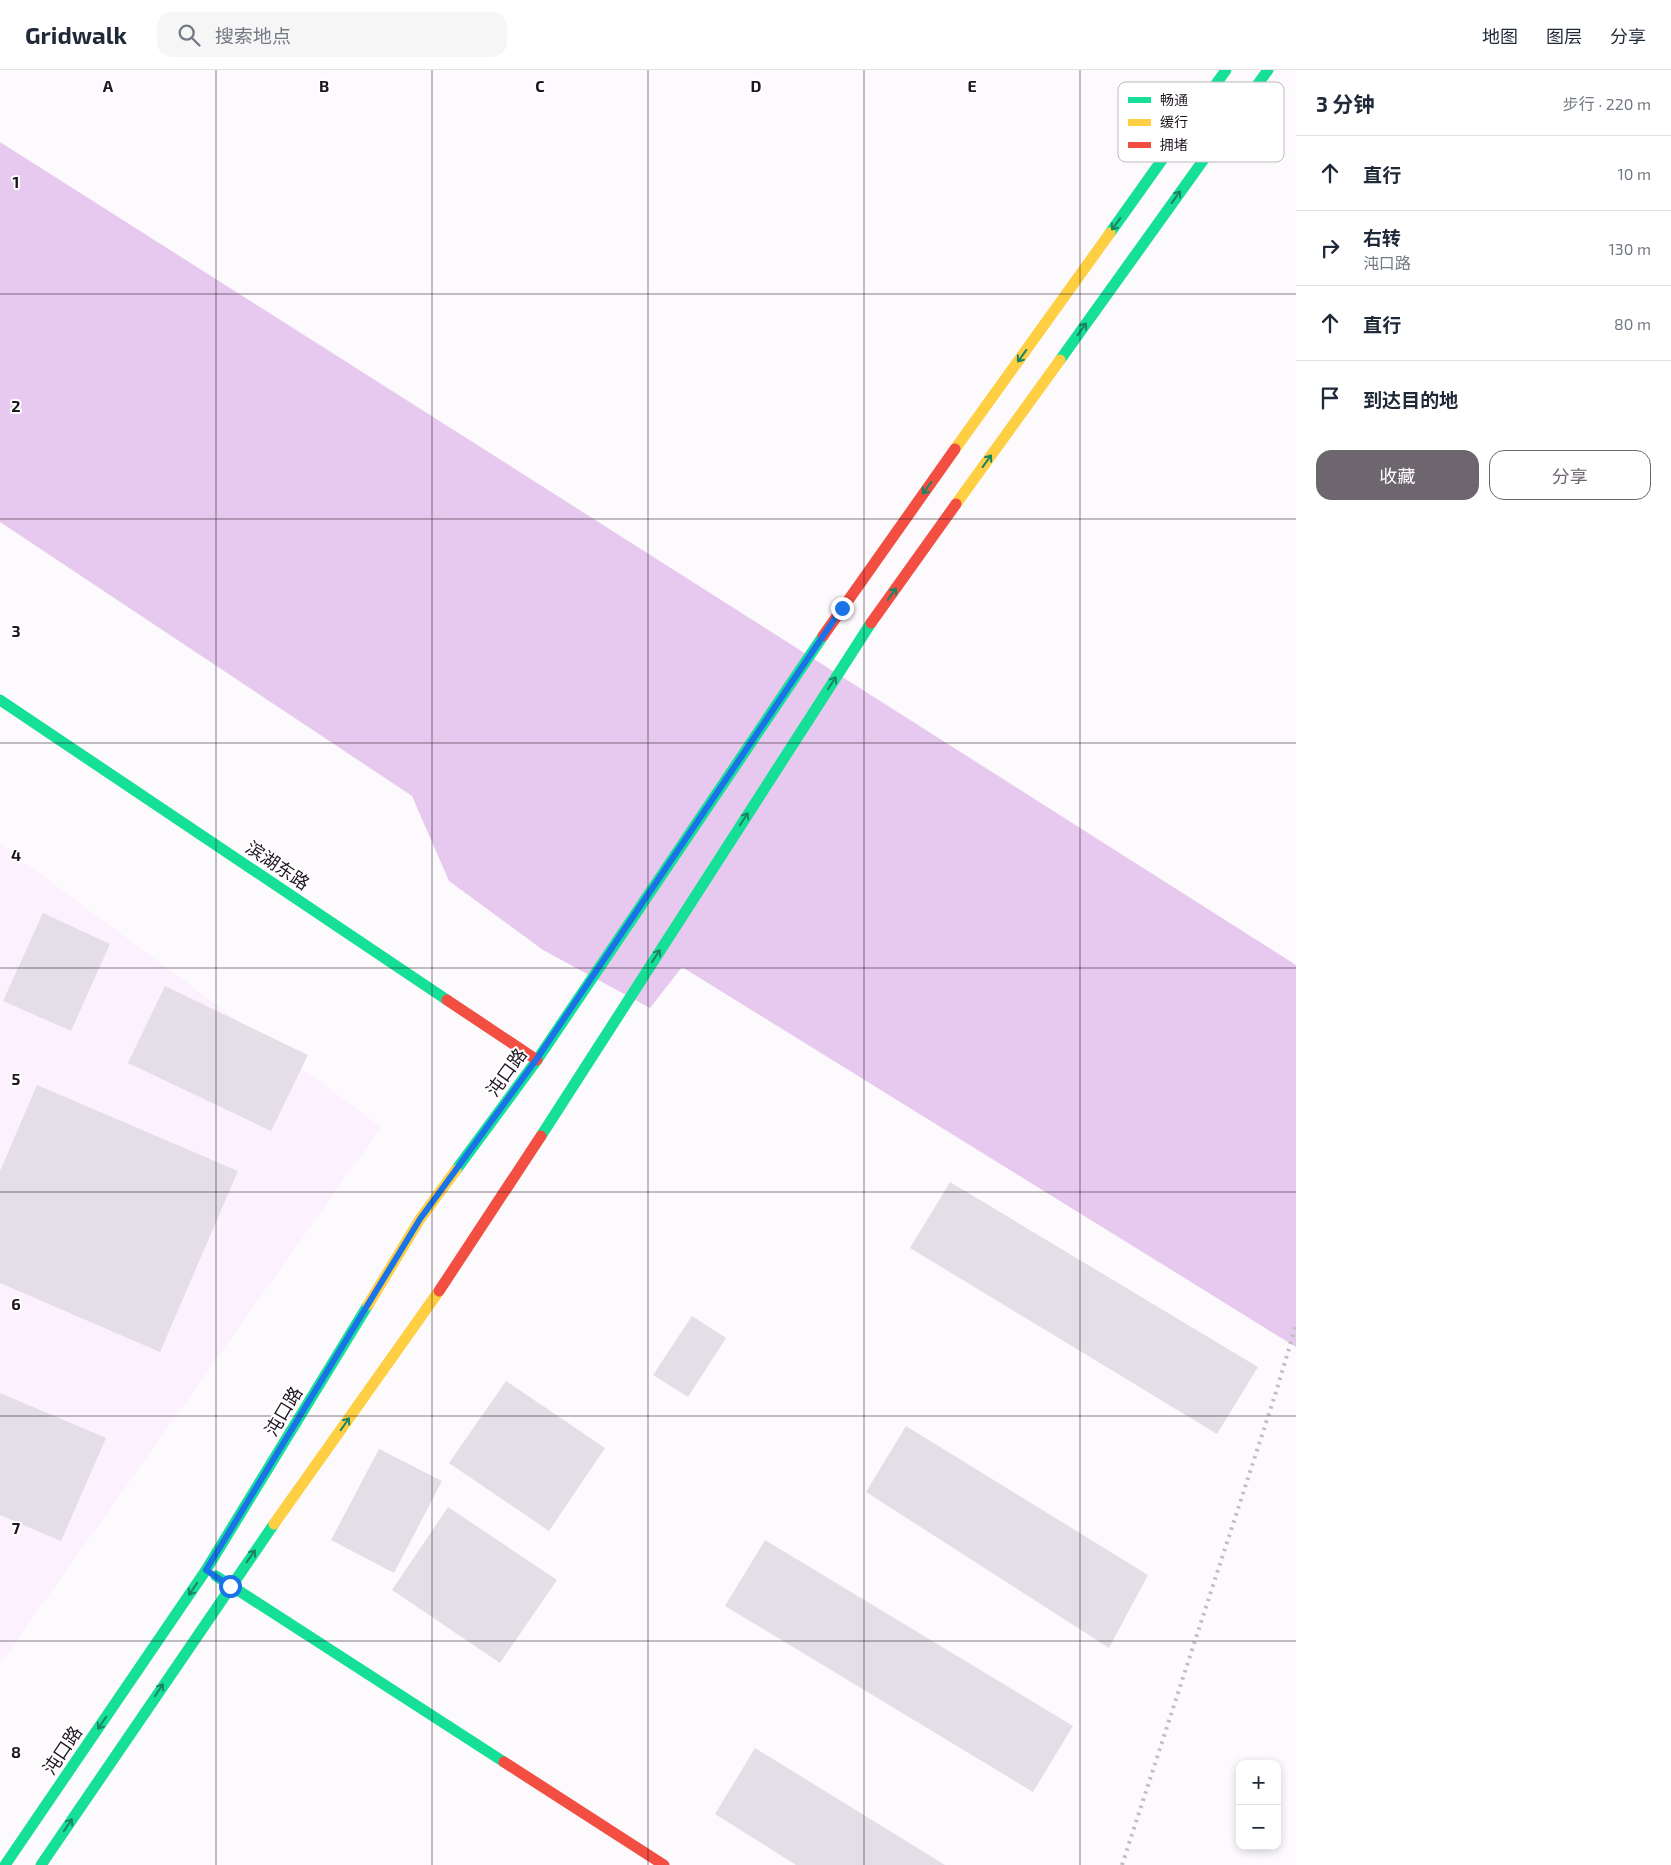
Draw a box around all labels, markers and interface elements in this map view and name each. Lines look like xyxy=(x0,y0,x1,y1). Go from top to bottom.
search box xyxy=(157,12,507,57)
text: Gridwalk xyxy=(25,20,127,49)
icon: search xyxy=(175,21,203,49)
text: 搜索地点 xyxy=(215,24,291,47)
text: 地图 xyxy=(1482,25,1518,47)
text: 图层 xyxy=(1546,25,1582,47)
text: 分享 xyxy=(1610,25,1646,47)
text: A xyxy=(103,76,114,95)
text: B xyxy=(319,76,329,95)
text: C xyxy=(535,76,545,95)
text: D xyxy=(751,76,762,95)
text: E xyxy=(967,76,977,95)
legend xyxy=(1118,82,1284,162)
text: 畅通 xyxy=(1160,91,1188,108)
text: 3 分钟 xyxy=(1316,91,1374,116)
text: 步行 · 220 m xyxy=(1563,94,1651,113)
text: 缓行 xyxy=(1160,113,1188,130)
text: 拥堵 xyxy=(1160,136,1188,153)
icon: ahead xyxy=(1316,159,1344,187)
text: 直行 xyxy=(1363,163,1401,186)
text: 10 m xyxy=(1617,164,1651,183)
text: 1 xyxy=(13,172,19,191)
one-way arrow xyxy=(1171,190,1181,204)
one-way arrow xyxy=(1111,216,1121,230)
text: 右转 xyxy=(1363,226,1401,249)
icon: right xyxy=(1316,234,1344,262)
text: 130 m xyxy=(1609,239,1651,258)
text: 沌口路 xyxy=(1363,253,1411,272)
icon: ahead xyxy=(1316,309,1344,337)
text: 直行 xyxy=(1363,313,1401,336)
text: 80 m xyxy=(1614,314,1651,333)
one-way arrow xyxy=(1077,322,1087,336)
one-way arrow xyxy=(1017,349,1027,363)
icon: arrive xyxy=(1316,384,1344,412)
text: 到达目的地 xyxy=(1363,388,1458,411)
text: 2 xyxy=(11,396,21,415)
button: 收藏 xyxy=(1316,450,1479,500)
button: 分享 xyxy=(1489,450,1651,500)
one-way arrow xyxy=(982,455,992,469)
one-way arrow xyxy=(922,481,932,495)
one-way arrow xyxy=(887,587,897,601)
route end xyxy=(831,597,854,620)
text: 3 xyxy=(11,621,21,640)
one-way arrow xyxy=(827,676,837,690)
one-way arrow xyxy=(739,813,749,827)
street label: 滨湖东路 xyxy=(242,836,314,894)
text: 4 xyxy=(11,845,21,864)
one-way arrow xyxy=(651,949,661,963)
street label: 沌口路 xyxy=(481,1044,531,1100)
text: 5 xyxy=(12,1069,21,1088)
text: 6 xyxy=(11,1294,21,1313)
street label: 沌口路 xyxy=(260,1382,306,1440)
one-way arrow xyxy=(340,1417,350,1431)
text: 7 xyxy=(12,1518,21,1537)
one-way arrow xyxy=(246,1550,256,1564)
route start xyxy=(219,1575,242,1598)
one-way arrow xyxy=(188,1582,198,1596)
one-way arrow xyxy=(155,1684,165,1698)
one-way arrow xyxy=(97,1716,107,1730)
street label: 沌口路 xyxy=(38,1721,86,1779)
text: 8 xyxy=(11,1742,21,1761)
map controls xyxy=(1236,1760,1281,1850)
button: + xyxy=(1236,1760,1281,1805)
button: − xyxy=(1236,1805,1281,1850)
one-way arrow xyxy=(63,1818,73,1832)

